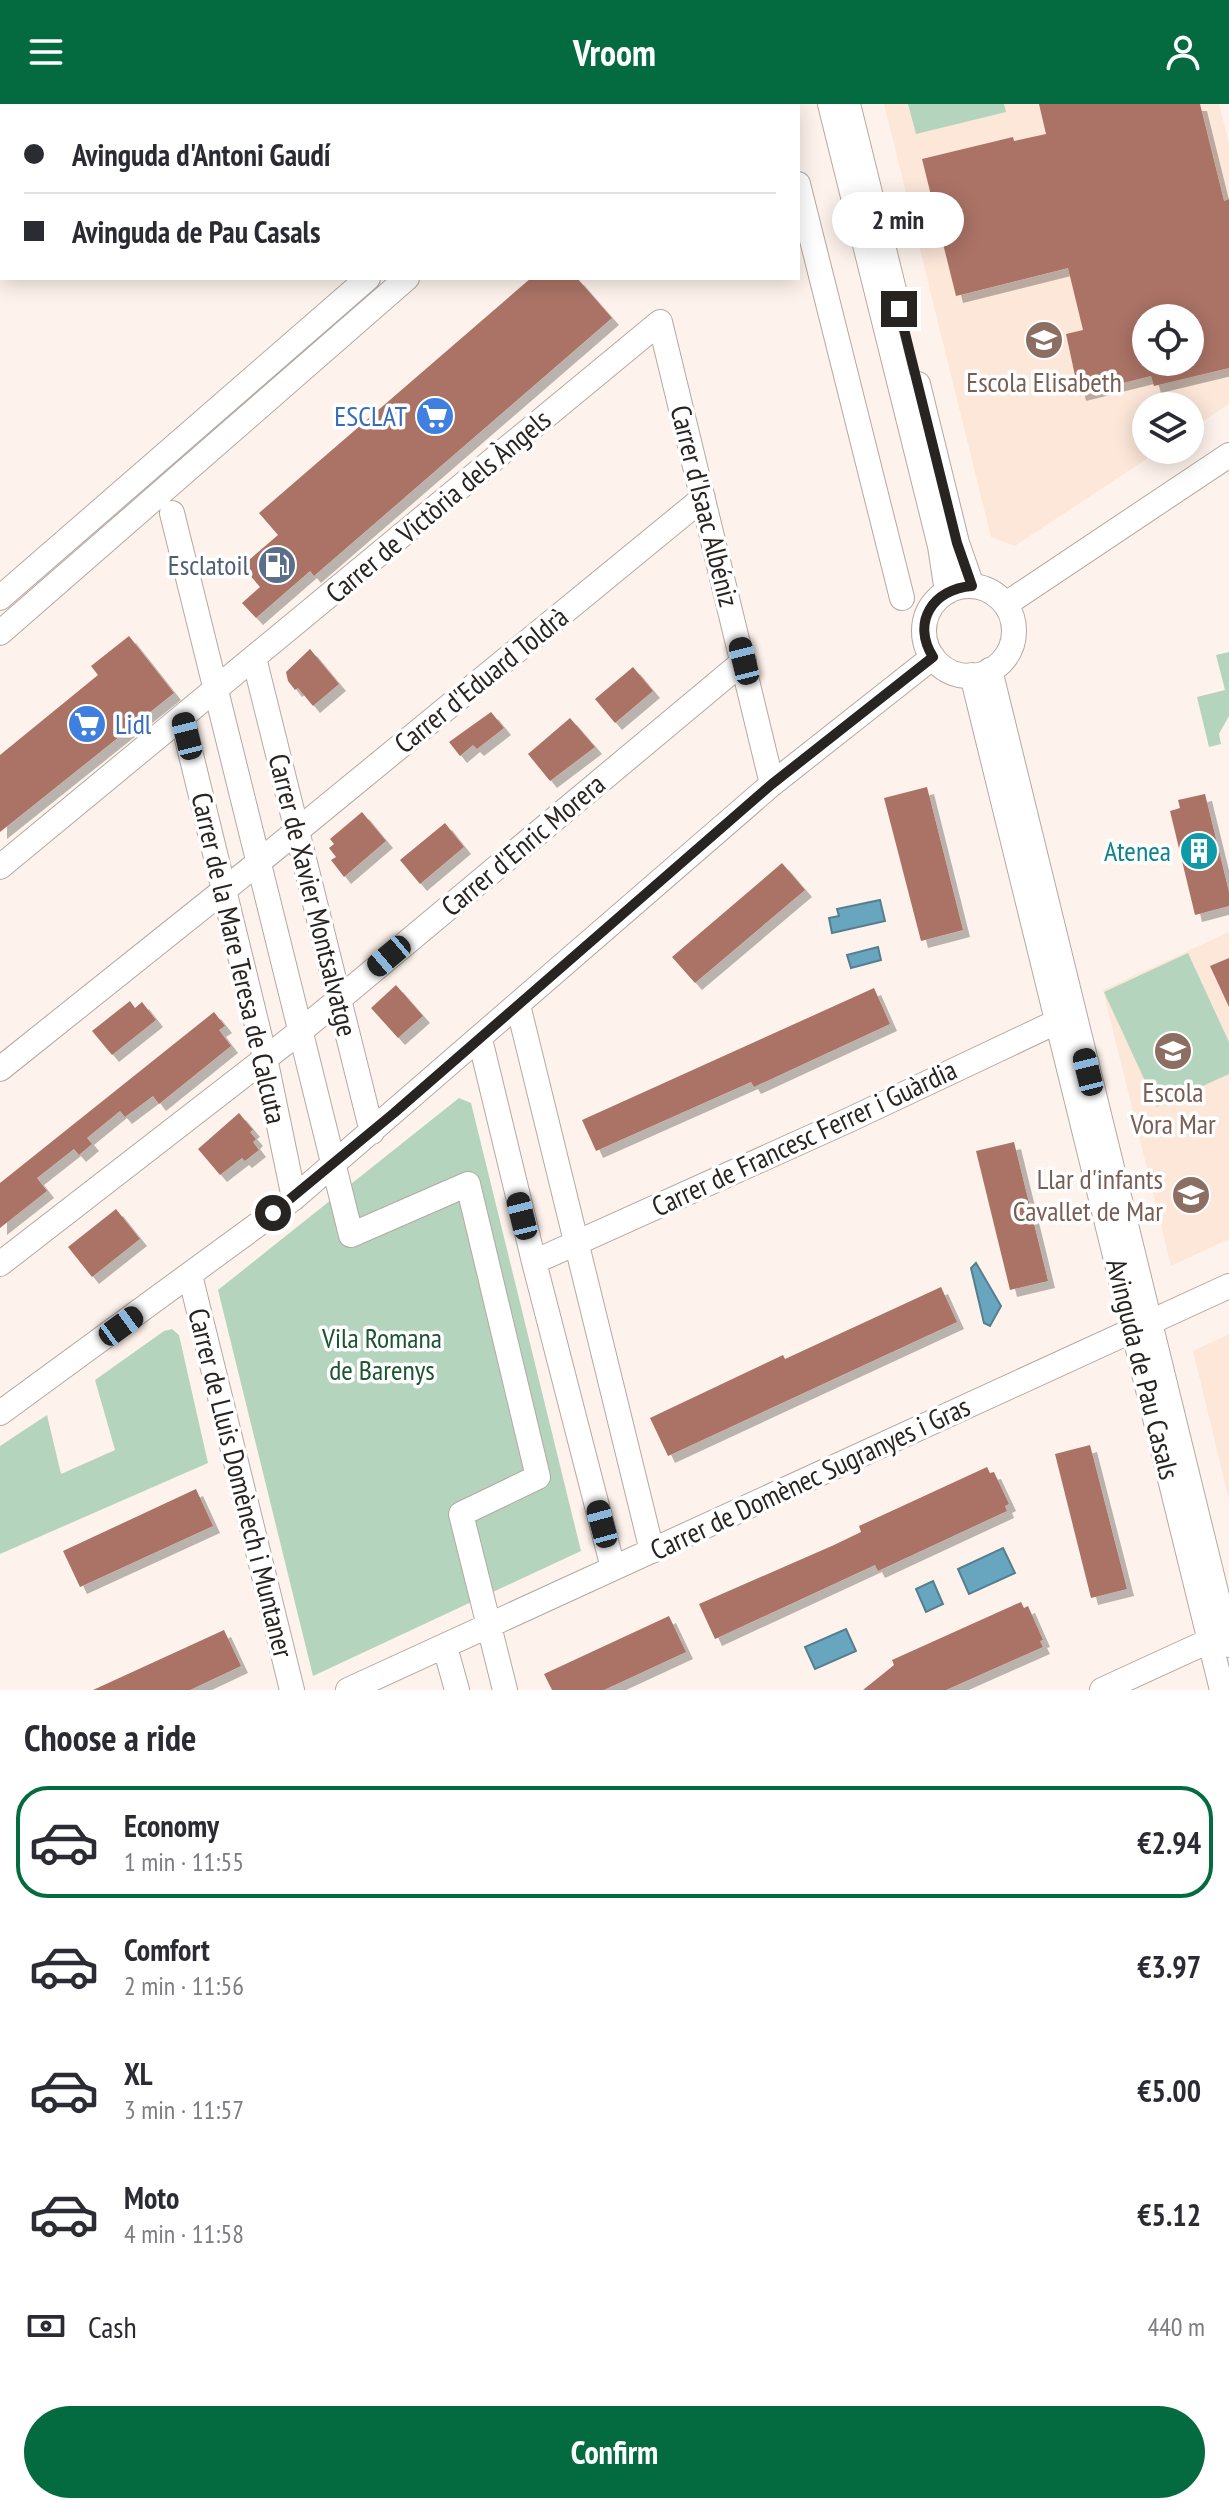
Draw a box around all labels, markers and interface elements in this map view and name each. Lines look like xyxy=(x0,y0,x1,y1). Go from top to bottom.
text: Vroom xyxy=(573,29,656,76)
icon: menu xyxy=(24,30,68,74)
icon: person xyxy=(1161,30,1205,74)
text: Avinguda d'Antoni Gaudí xyxy=(72,135,331,174)
callout: 2 min xyxy=(833,193,965,249)
text: 2 min xyxy=(872,203,924,236)
text: Avinguda de Pau Casals xyxy=(72,212,320,251)
route end xyxy=(881,291,917,327)
map controls xyxy=(1132,304,1204,464)
button: locate xyxy=(1132,304,1204,376)
school or university icon: Escola Elisabeth xyxy=(1023,319,1065,361)
place label: Escola Elisabeth xyxy=(966,363,1122,400)
button: layers xyxy=(1132,392,1204,464)
supermarket icon: ESCLAT xyxy=(414,395,456,437)
place label: ESCLAT xyxy=(334,397,407,434)
street label: Carrer de Victòria dels Àngels xyxy=(318,401,558,611)
street label: Carrer d'Isaac Albéniz xyxy=(663,401,748,610)
fuel station icon: Esclatoil xyxy=(256,544,298,586)
place label: Esclatoil xyxy=(168,546,249,583)
street label: Carrer d'Eduard Toldrà xyxy=(386,598,575,761)
car xyxy=(727,635,761,687)
supermarket icon: Lidl xyxy=(66,703,108,745)
place label: Lidl xyxy=(115,705,152,742)
car xyxy=(170,710,204,762)
street label: Carrer de Xavier Montsalvatge xyxy=(260,750,367,1040)
street label: Carrer d'Enric Morera xyxy=(433,765,612,924)
street label: Carrer de la Mare Teresa de Calcuta xyxy=(183,789,296,1127)
building icon: Atenea xyxy=(1178,830,1220,872)
place label: Atenea xyxy=(1104,832,1171,869)
car xyxy=(363,931,415,981)
school or university icon: Escola Vora Mar xyxy=(1152,1030,1194,1072)
car xyxy=(1071,1046,1105,1098)
street label: Carrer de Francesc Ferrer i Guàrdia xyxy=(645,1051,962,1225)
place label: Escola Vora Mar xyxy=(1129,1073,1216,1142)
place label: Llar d'infants Cavallet de Mar xyxy=(1013,1160,1163,1229)
school or university icon: Llar d'infants Cavallet de Mar xyxy=(1170,1174,1212,1216)
car xyxy=(505,1190,539,1242)
route start xyxy=(255,1195,291,1231)
street label: Avinguda de Pau Casals xyxy=(1098,1255,1189,1483)
car xyxy=(95,1302,147,1350)
street label: Carrer de Lluis Domènech i Muntaner xyxy=(180,1304,303,1662)
park label: Vila Romana de Barenys xyxy=(321,1319,442,1388)
street label: Carrer de Domènec Sugranyes i Gras xyxy=(644,1387,975,1568)
car xyxy=(584,1498,620,1550)
text: Choose a ride xyxy=(24,1714,196,1761)
icon: car xyxy=(28,1806,100,1878)
text: Economy xyxy=(124,1806,219,1845)
text: €2.94 xyxy=(1137,1823,1201,1862)
text: 1 min · 11:55 xyxy=(124,1845,244,1878)
icon: car xyxy=(28,1930,100,2002)
text: Comfort xyxy=(124,1930,210,1969)
text: €3.97 xyxy=(1137,1947,1201,1986)
text: 2 min · 11:56 xyxy=(124,1969,244,2002)
icon: car xyxy=(28,2054,100,2126)
text: XL xyxy=(124,2054,153,2093)
text: €5.00 xyxy=(1137,2071,1201,2110)
text: 3 min · 11:57 xyxy=(124,2093,244,2126)
icon: car xyxy=(28,2178,100,2250)
text: Moto xyxy=(124,2178,179,2217)
text: €5.12 xyxy=(1137,2195,1201,2234)
text: 4 min · 11:58 xyxy=(124,2217,244,2250)
icon: cash xyxy=(24,2304,68,2348)
text: Cash xyxy=(88,2307,137,2346)
text: 440 m xyxy=(1147,2310,1205,2343)
button: Confirm xyxy=(24,2406,1205,2498)

